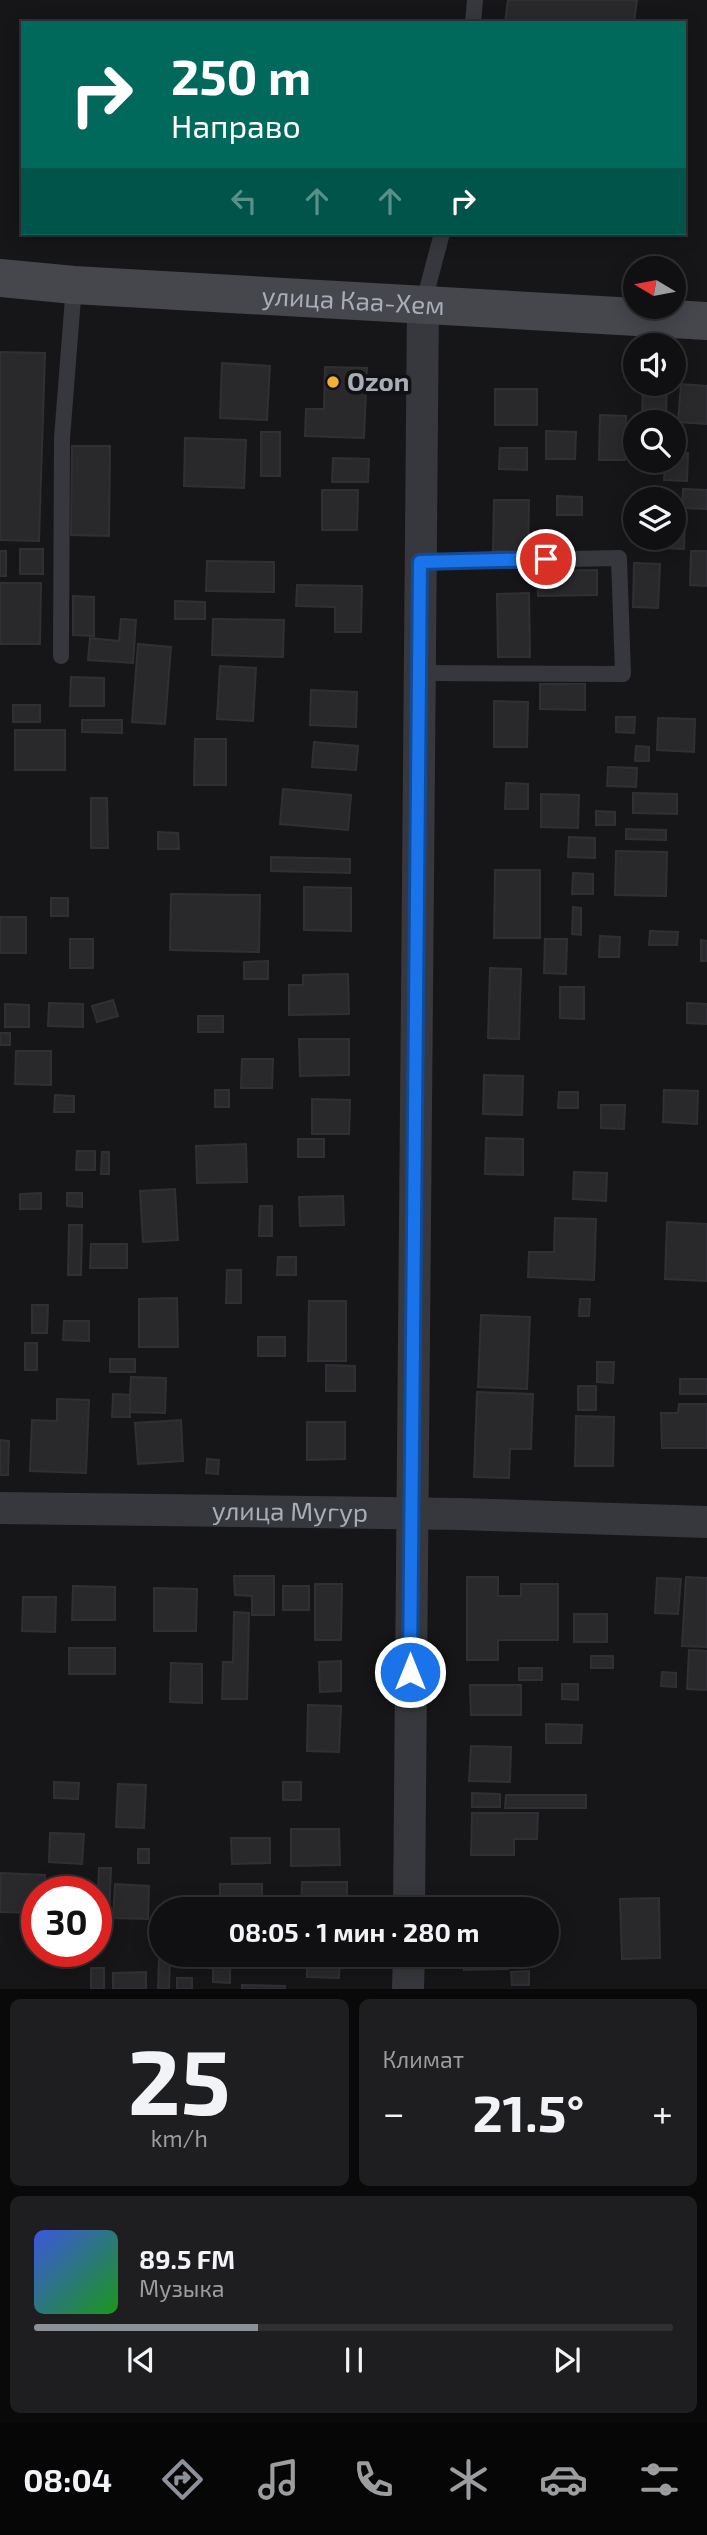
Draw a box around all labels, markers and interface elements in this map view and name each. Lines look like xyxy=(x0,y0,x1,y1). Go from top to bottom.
text: 250 m xyxy=(171,46,311,105)
icon: right xyxy=(56,49,147,140)
text: Направо xyxy=(171,106,301,144)
icon: left xyxy=(225,182,263,220)
icon: ahead xyxy=(298,182,336,220)
icon: ahead xyxy=(371,182,409,220)
icon: right xyxy=(444,182,482,220)
north arrow xyxy=(623,256,686,318)
map controls xyxy=(623,256,686,550)
street label: улица Каа-Хем xyxy=(261,279,446,320)
button: sound xyxy=(623,333,686,396)
place label: Ozon xyxy=(347,365,409,396)
marker: Ozon xyxy=(325,374,341,390)
button: search xyxy=(623,410,686,473)
button: layers xyxy=(623,487,686,550)
pin xyxy=(516,529,576,589)
icon: arrive xyxy=(527,540,565,578)
street label: улица Мугур xyxy=(212,1494,368,1528)
position arrow xyxy=(373,1635,447,1709)
speed limit sign: 30 xyxy=(21,1876,112,1967)
text: 08:05 · 1 мин · 280 m xyxy=(229,1916,479,1947)
text: 25 xyxy=(128,2024,231,2133)
text: Климат xyxy=(383,2045,464,2073)
text: 21.5° xyxy=(472,2080,584,2142)
text: − xyxy=(383,2089,405,2135)
text: + xyxy=(652,2089,673,2135)
text: km/h xyxy=(151,2124,208,2152)
text: 89.5 FM xyxy=(139,2243,235,2274)
text: Музыка xyxy=(139,2274,224,2302)
icon: previous xyxy=(122,2341,160,2379)
icon: pause xyxy=(335,2341,373,2379)
icon: next xyxy=(548,2341,586,2379)
icon: directions xyxy=(158,2455,207,2504)
icon: music xyxy=(254,2455,303,2504)
icon: phone xyxy=(349,2455,398,2504)
icon: climate xyxy=(444,2455,493,2504)
icon: car xyxy=(539,2455,588,2504)
icon: filters xyxy=(635,2455,684,2504)
text: 08:04 xyxy=(23,2460,112,2498)

